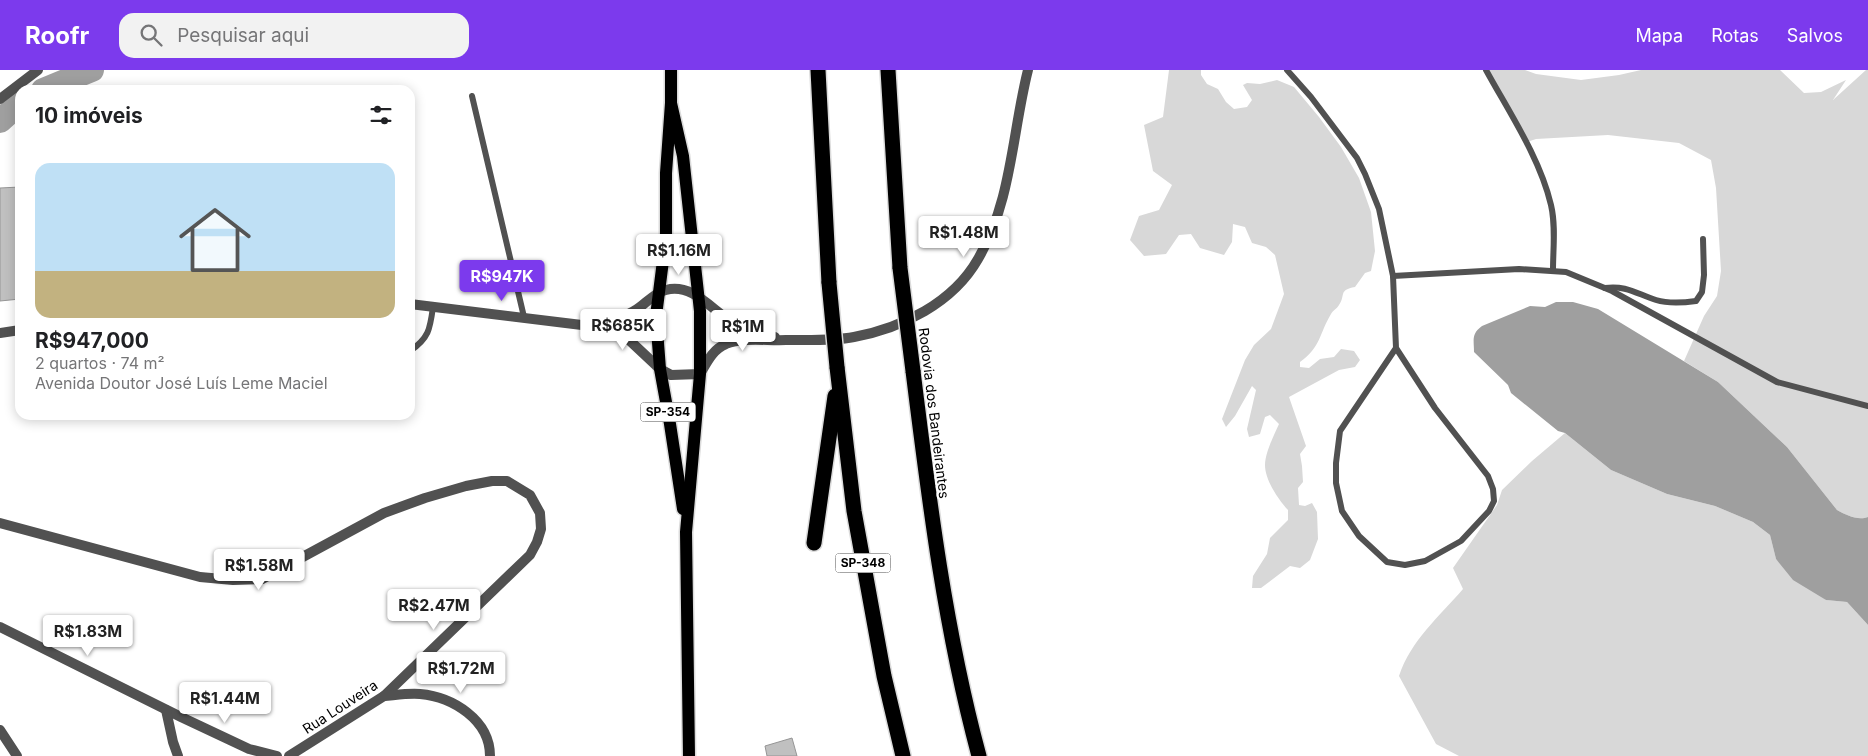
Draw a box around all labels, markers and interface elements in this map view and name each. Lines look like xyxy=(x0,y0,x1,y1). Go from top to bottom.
search box xyxy=(119,13,469,58)
text: Roofr xyxy=(25,21,89,50)
icon: search xyxy=(137,21,165,49)
text: Pesquisar aqui xyxy=(177,24,309,47)
text: Mapa xyxy=(1635,25,1683,46)
text: Rotas xyxy=(1711,25,1759,46)
text: Salvos xyxy=(1787,25,1843,46)
icon: filters xyxy=(367,101,395,129)
text: 10 imóveis xyxy=(35,103,143,128)
icon: home xyxy=(170,195,260,285)
pin: R$1.48M xyxy=(918,216,1010,258)
text: R$1.48M xyxy=(929,222,999,242)
pin: R$1.16M xyxy=(633,234,725,276)
text: R$1.16M xyxy=(647,240,711,260)
pin: R$947K xyxy=(461,260,543,302)
text: R$947K xyxy=(470,266,534,286)
pin: R$685K xyxy=(582,308,664,351)
pin: R$1M xyxy=(713,310,773,352)
text: R$685K xyxy=(591,315,655,335)
text: R$1M xyxy=(722,316,764,336)
street label: Rodovia dos Bandeirantes xyxy=(916,327,953,499)
text: R$947,000 xyxy=(35,328,149,353)
text: 2 quartos · 74 m² xyxy=(35,353,165,373)
text: Avenida Doutor José Luís Leme Maciel xyxy=(35,373,328,393)
road number: SP-354 xyxy=(640,402,696,422)
pin: R$1.58M xyxy=(213,548,305,591)
road number: SP-348 xyxy=(836,553,890,572)
text: R$1.58M xyxy=(225,555,293,575)
pin: R$2.47M xyxy=(388,588,480,631)
text: R$2.47M xyxy=(398,595,470,615)
pin: R$1.83M xyxy=(42,614,134,657)
text: R$1.83M xyxy=(54,621,122,641)
pin: R$1.72M xyxy=(415,652,507,694)
text: R$1.72M xyxy=(427,658,495,678)
street label: Rua Louveira xyxy=(299,676,380,737)
pin: R$1.44M xyxy=(179,682,271,724)
text: R$1.44M xyxy=(190,688,260,708)

